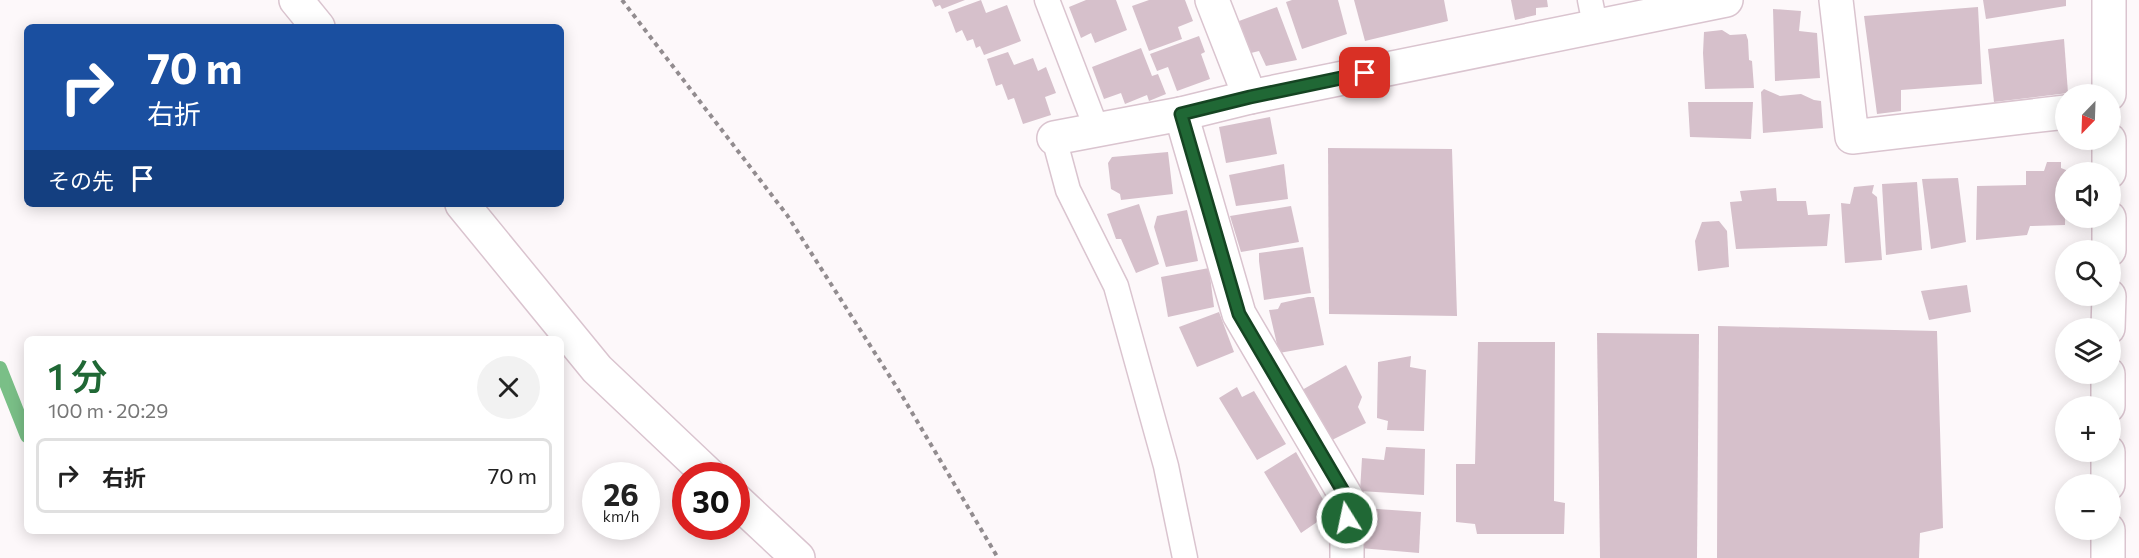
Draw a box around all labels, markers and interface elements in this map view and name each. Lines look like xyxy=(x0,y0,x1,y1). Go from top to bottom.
text: 70 m xyxy=(147,41,242,93)
pin xyxy=(1339,47,1390,98)
icon: right xyxy=(48,48,126,126)
icon: arrive xyxy=(1348,56,1381,89)
north arrow xyxy=(2055,84,2121,150)
map controls xyxy=(2055,84,2121,540)
text: 右折 xyxy=(147,97,201,130)
icon: arrive xyxy=(126,162,159,195)
button: sound xyxy=(2055,162,2121,228)
text: その先 xyxy=(48,167,114,194)
button: search xyxy=(2055,240,2121,306)
button: layers xyxy=(2055,318,2121,384)
text: 1 分 xyxy=(48,353,107,397)
button: close xyxy=(477,356,540,419)
button: + xyxy=(2055,396,2121,462)
text: 100 m · 20:29 xyxy=(48,398,168,422)
icon: right xyxy=(51,459,84,492)
text: 70 m xyxy=(488,462,537,489)
speed limit sign: 30 xyxy=(672,462,750,540)
text: 右折 xyxy=(102,464,146,491)
button: − xyxy=(2055,474,2121,540)
text: 26 xyxy=(603,475,639,512)
position arrow xyxy=(1315,486,1379,550)
text: km/h xyxy=(603,507,639,525)

